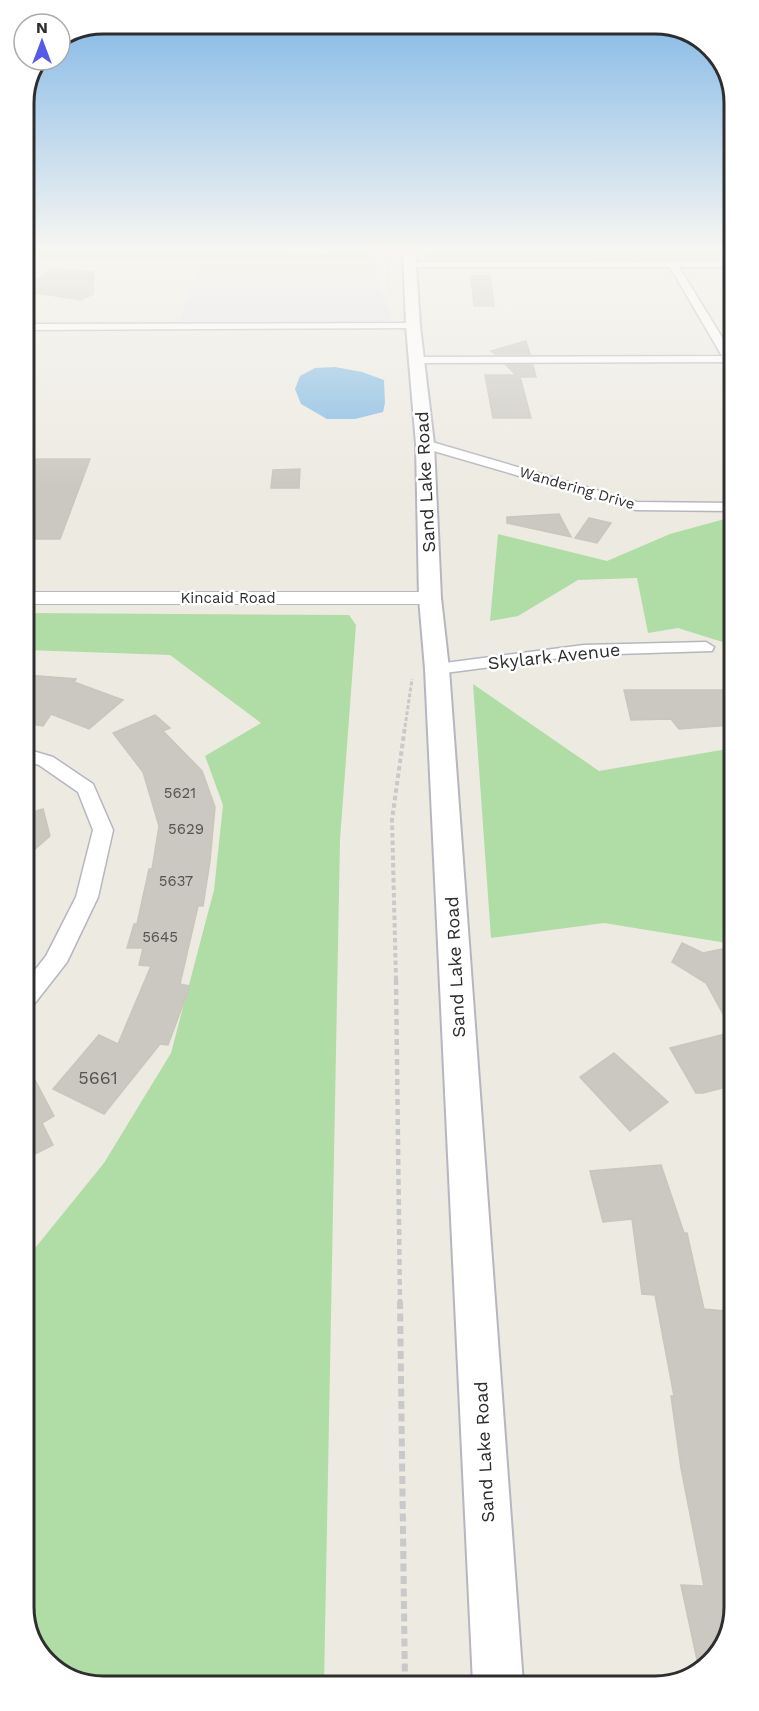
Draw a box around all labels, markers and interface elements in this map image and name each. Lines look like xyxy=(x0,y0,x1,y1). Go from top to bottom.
north arrow xyxy=(12,12,72,72)
text: N xyxy=(36,18,48,37)
street label: Sand Lake Road xyxy=(411,411,439,553)
street label: Wandering Drive xyxy=(517,463,637,513)
street label: Kincaid Road xyxy=(180,589,276,607)
street label: Skylark Avenue xyxy=(487,639,621,673)
house number: 5621 xyxy=(164,784,196,802)
house number: 5629 xyxy=(168,820,204,838)
house number: 5637 xyxy=(159,872,193,890)
street label: Sand Lake Road xyxy=(441,896,469,1038)
house number: 5645 xyxy=(142,928,178,946)
house number: 5661 xyxy=(78,1067,118,1088)
street label: Sand Lake Road xyxy=(470,1381,498,1523)

